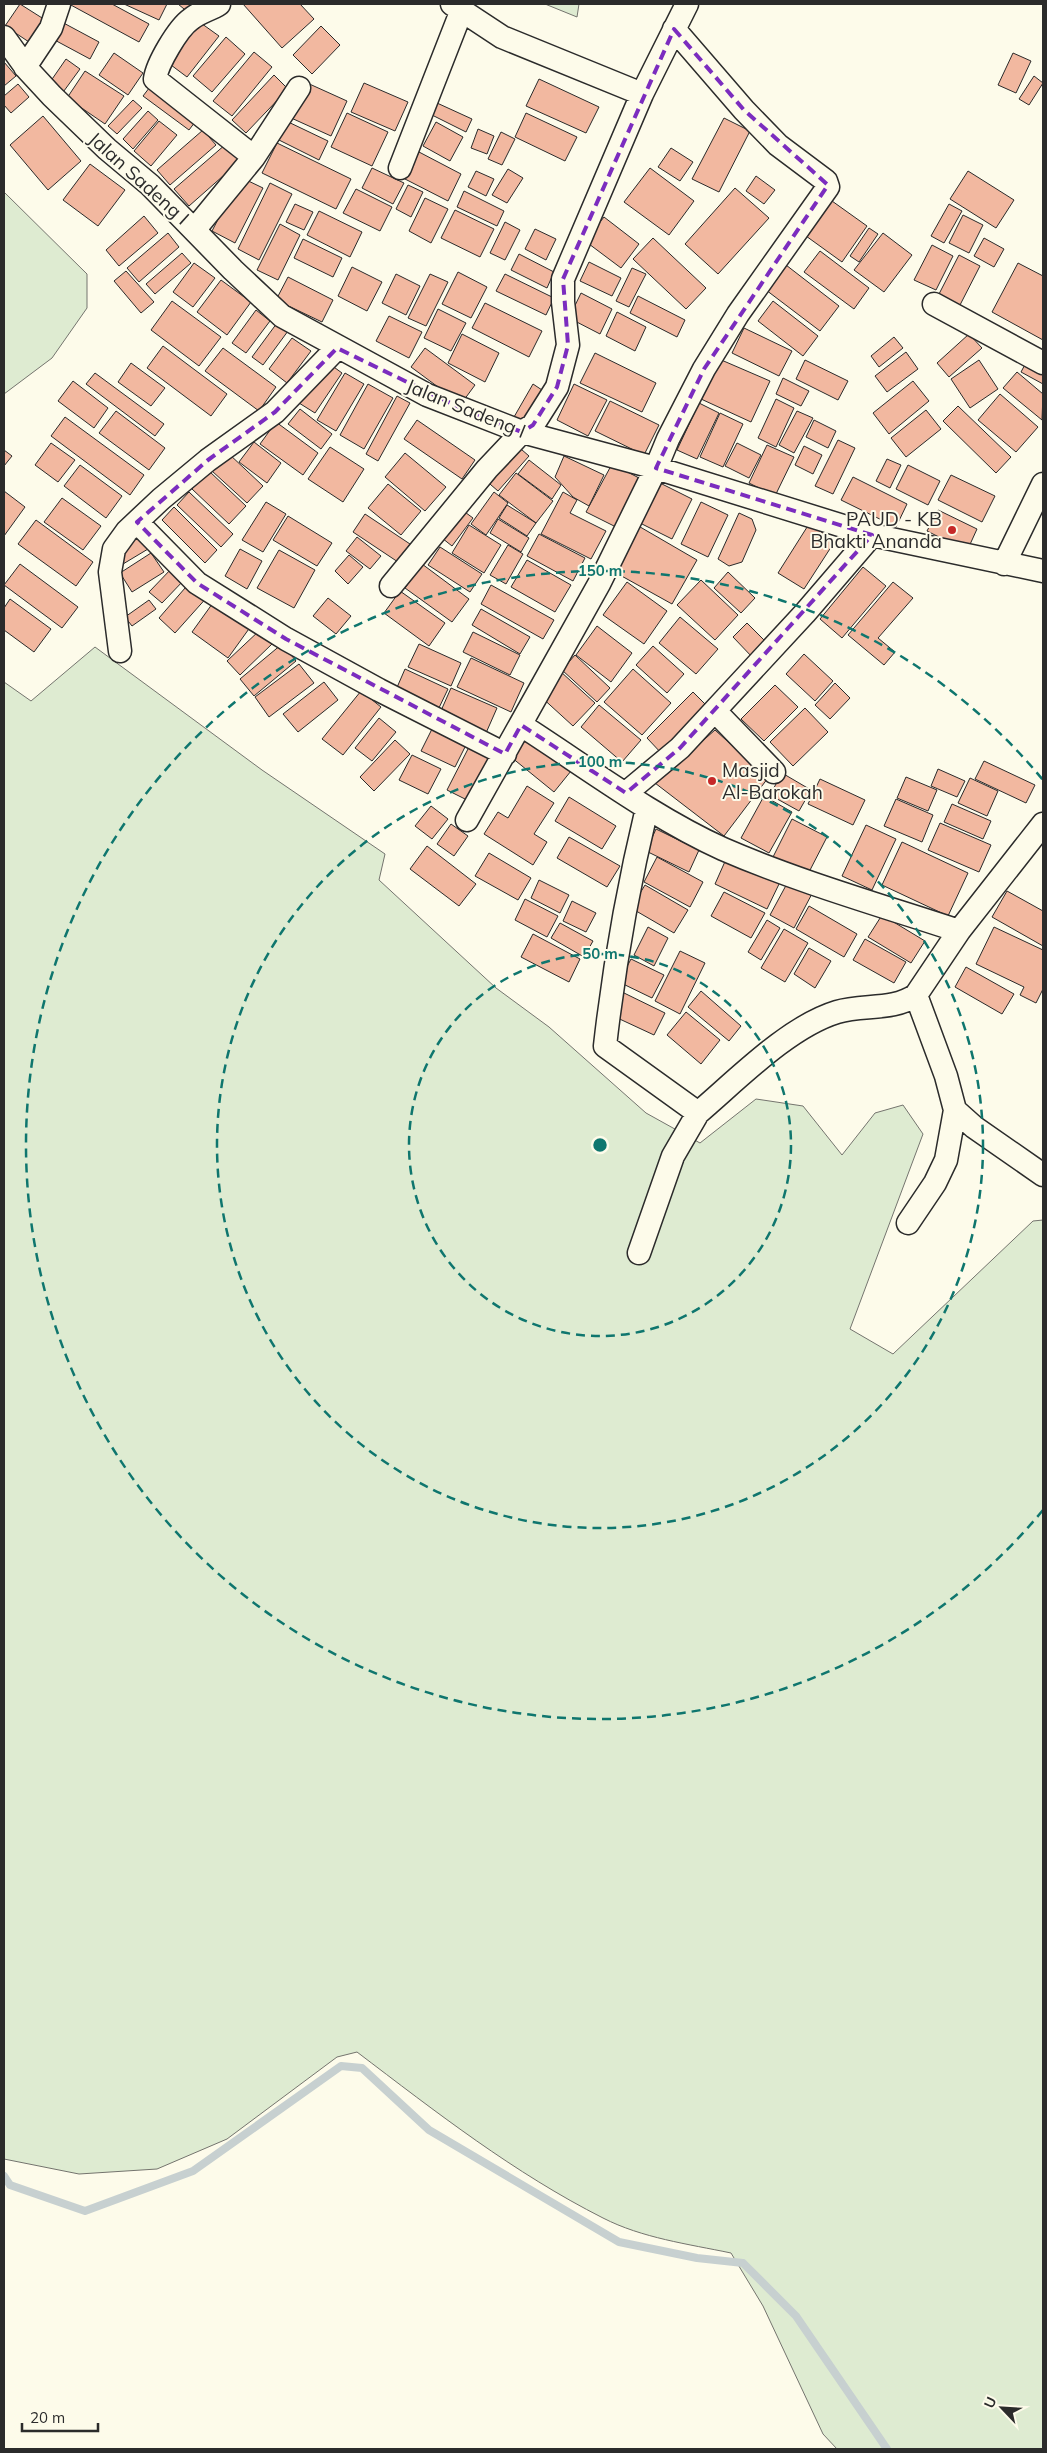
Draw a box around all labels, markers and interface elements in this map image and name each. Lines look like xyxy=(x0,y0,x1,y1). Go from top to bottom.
street label: Jalan Sadeng I xyxy=(84,127,194,229)
street label: Jalan Sadeng I xyxy=(403,373,529,443)
place label: PAUD - KB Bhakti Ananda xyxy=(810,507,942,553)
marker: PAUD - KB Bhakti Ananda xyxy=(946,524,958,536)
text: 150 m xyxy=(578,561,622,580)
text: 100 m xyxy=(578,752,622,771)
place label: Masjid Al-Barokah xyxy=(722,758,823,804)
marker: Masjid Al-Barokah xyxy=(706,775,718,787)
text: 50 m xyxy=(582,944,618,963)
centre of rings xyxy=(591,1136,609,1154)
north arrow xyxy=(977,2383,1027,2433)
text: U xyxy=(980,2394,1001,2411)
scale bar xyxy=(22,2400,99,2432)
text: 20 m xyxy=(30,2408,65,2427)

